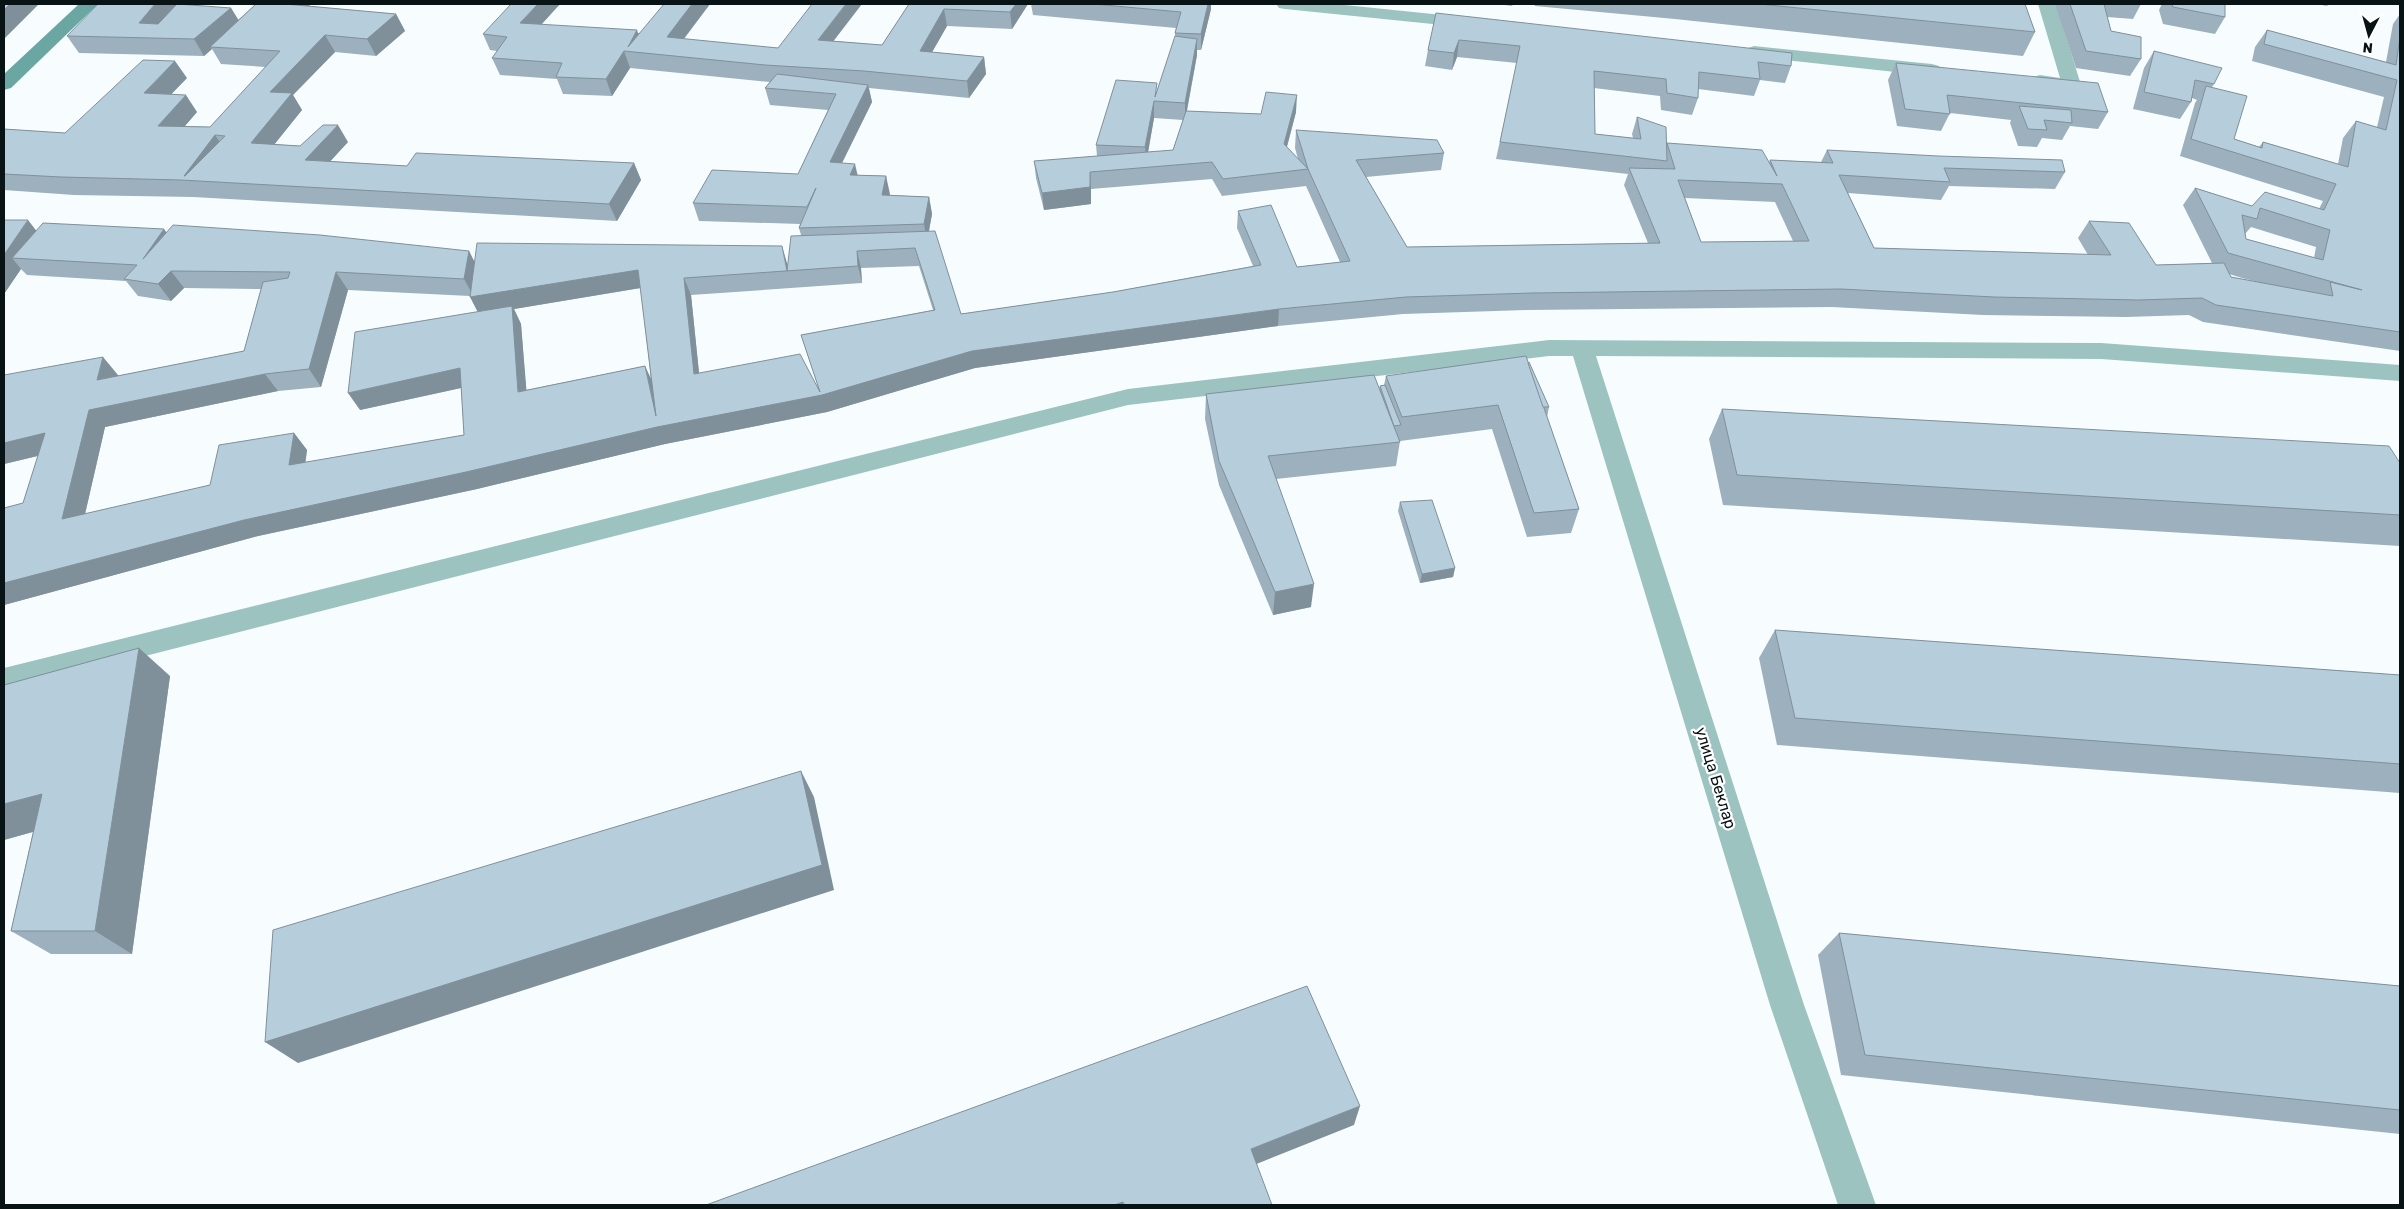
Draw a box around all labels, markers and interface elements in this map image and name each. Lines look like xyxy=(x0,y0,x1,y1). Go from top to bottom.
north arrow xyxy=(2344,10,2394,60)
text: N xyxy=(2362,38,2374,56)
street label: улица Беклар xyxy=(1692,725,1740,831)

